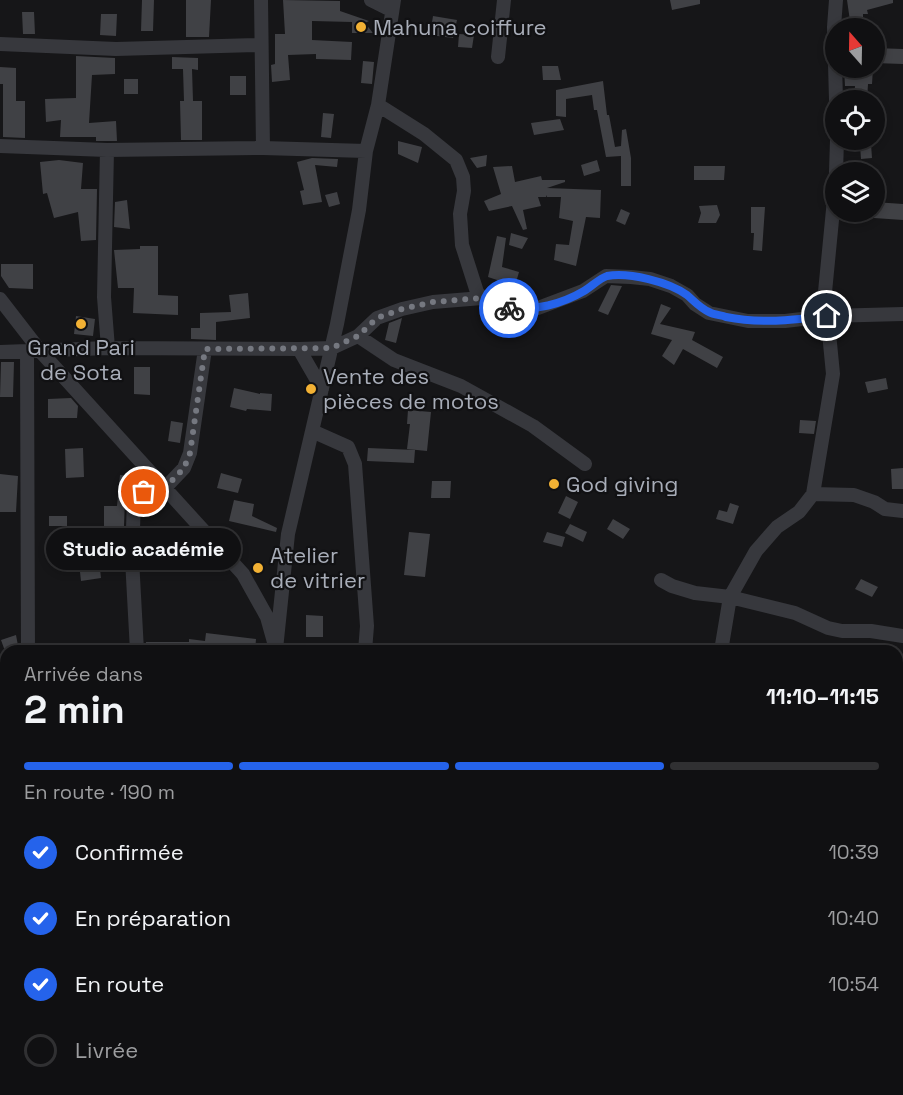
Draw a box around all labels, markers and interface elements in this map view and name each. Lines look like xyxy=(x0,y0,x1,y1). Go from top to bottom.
place label: Mahuna coiffure xyxy=(373,13,547,41)
north arrow xyxy=(825,18,885,78)
map controls xyxy=(825,18,885,222)
marker: Mahuna coiffure xyxy=(354,20,368,34)
button: locate xyxy=(825,90,885,150)
button: layers xyxy=(825,162,885,222)
courier xyxy=(479,278,539,338)
pin xyxy=(801,290,852,341)
icon: bike xyxy=(493,292,526,325)
icon: home xyxy=(810,299,843,332)
marker: Grand Pari de Sota xyxy=(74,317,88,331)
place label: Grand Pari de Sota xyxy=(27,333,135,386)
place label: Vente des pièces de motos xyxy=(323,362,499,415)
marker: Vente des pièces de motos xyxy=(304,382,318,396)
pin xyxy=(118,466,169,517)
place label: God giving xyxy=(566,470,678,498)
icon: bag xyxy=(127,475,160,508)
marker: God giving xyxy=(547,477,561,491)
callout: Studio académie xyxy=(46,528,242,570)
text: Studio académie xyxy=(63,536,224,562)
place label: Atelier de vitrier xyxy=(270,541,365,594)
marker: Atelier de vitrier xyxy=(251,561,265,575)
text: Arrivée dans xyxy=(24,661,143,687)
text: 11:10–11:15 xyxy=(766,682,879,710)
text: 2 min xyxy=(24,685,125,734)
text: En route · 190 m xyxy=(24,779,175,805)
icon: check xyxy=(24,836,57,869)
text: Confirmée xyxy=(75,838,184,866)
text: 10:39 xyxy=(828,839,879,865)
icon: check xyxy=(24,902,57,935)
text: En préparation xyxy=(75,904,231,932)
text: 10:40 xyxy=(827,905,879,931)
icon: check xyxy=(24,968,57,1001)
text: En route xyxy=(75,970,164,998)
text: 10:54 xyxy=(828,971,879,997)
text: Livrée xyxy=(75,1036,138,1064)

